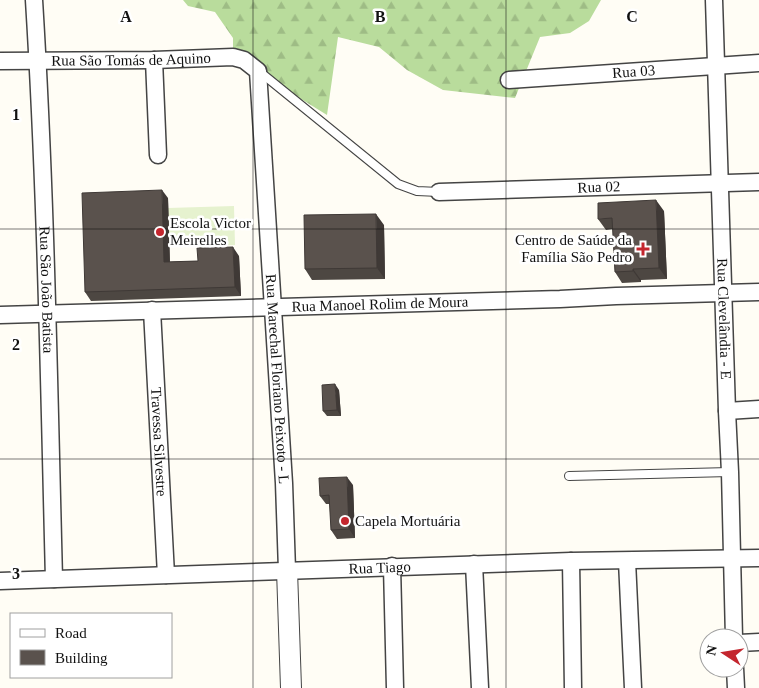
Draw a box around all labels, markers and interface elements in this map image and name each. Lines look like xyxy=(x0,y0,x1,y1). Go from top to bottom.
text: A xyxy=(120,8,132,25)
text: B xyxy=(375,8,386,25)
text: C xyxy=(626,8,638,25)
street label: Rua São Tomás de Aquino xyxy=(51,50,211,69)
street label: Rua 03 xyxy=(612,62,656,81)
text: 1 xyxy=(12,106,20,123)
street label: Rua 02 xyxy=(577,178,621,196)
place label: Escola Victor Meirelles xyxy=(170,215,251,248)
street label: Rua São João Batista xyxy=(37,226,56,354)
marker: Escola Victor Meirelles xyxy=(154,226,166,238)
place label: Centro de Saúde da Família São Pedro xyxy=(515,232,632,265)
marker: Centro de Saúde da Família São Pedro xyxy=(636,242,650,256)
street label: Rua Clevelândia - E xyxy=(714,258,734,380)
street label: Rua Marechal Floriano Peixoto - L xyxy=(263,274,292,485)
street label: Rua Manoel Rolim de Moura xyxy=(291,294,469,315)
text: 2 xyxy=(12,336,20,353)
street label: Travessa Silvestre xyxy=(148,387,170,497)
place label: Capela Mortuária xyxy=(355,513,461,529)
marker: Capela Mortuária xyxy=(339,515,351,527)
street label: Rua Tiago xyxy=(348,559,411,577)
text: 3 xyxy=(12,565,20,582)
legend xyxy=(10,613,172,678)
text: Road xyxy=(55,625,87,641)
north arrow xyxy=(699,628,749,678)
text: N xyxy=(703,644,720,657)
text: Building xyxy=(55,650,108,666)

